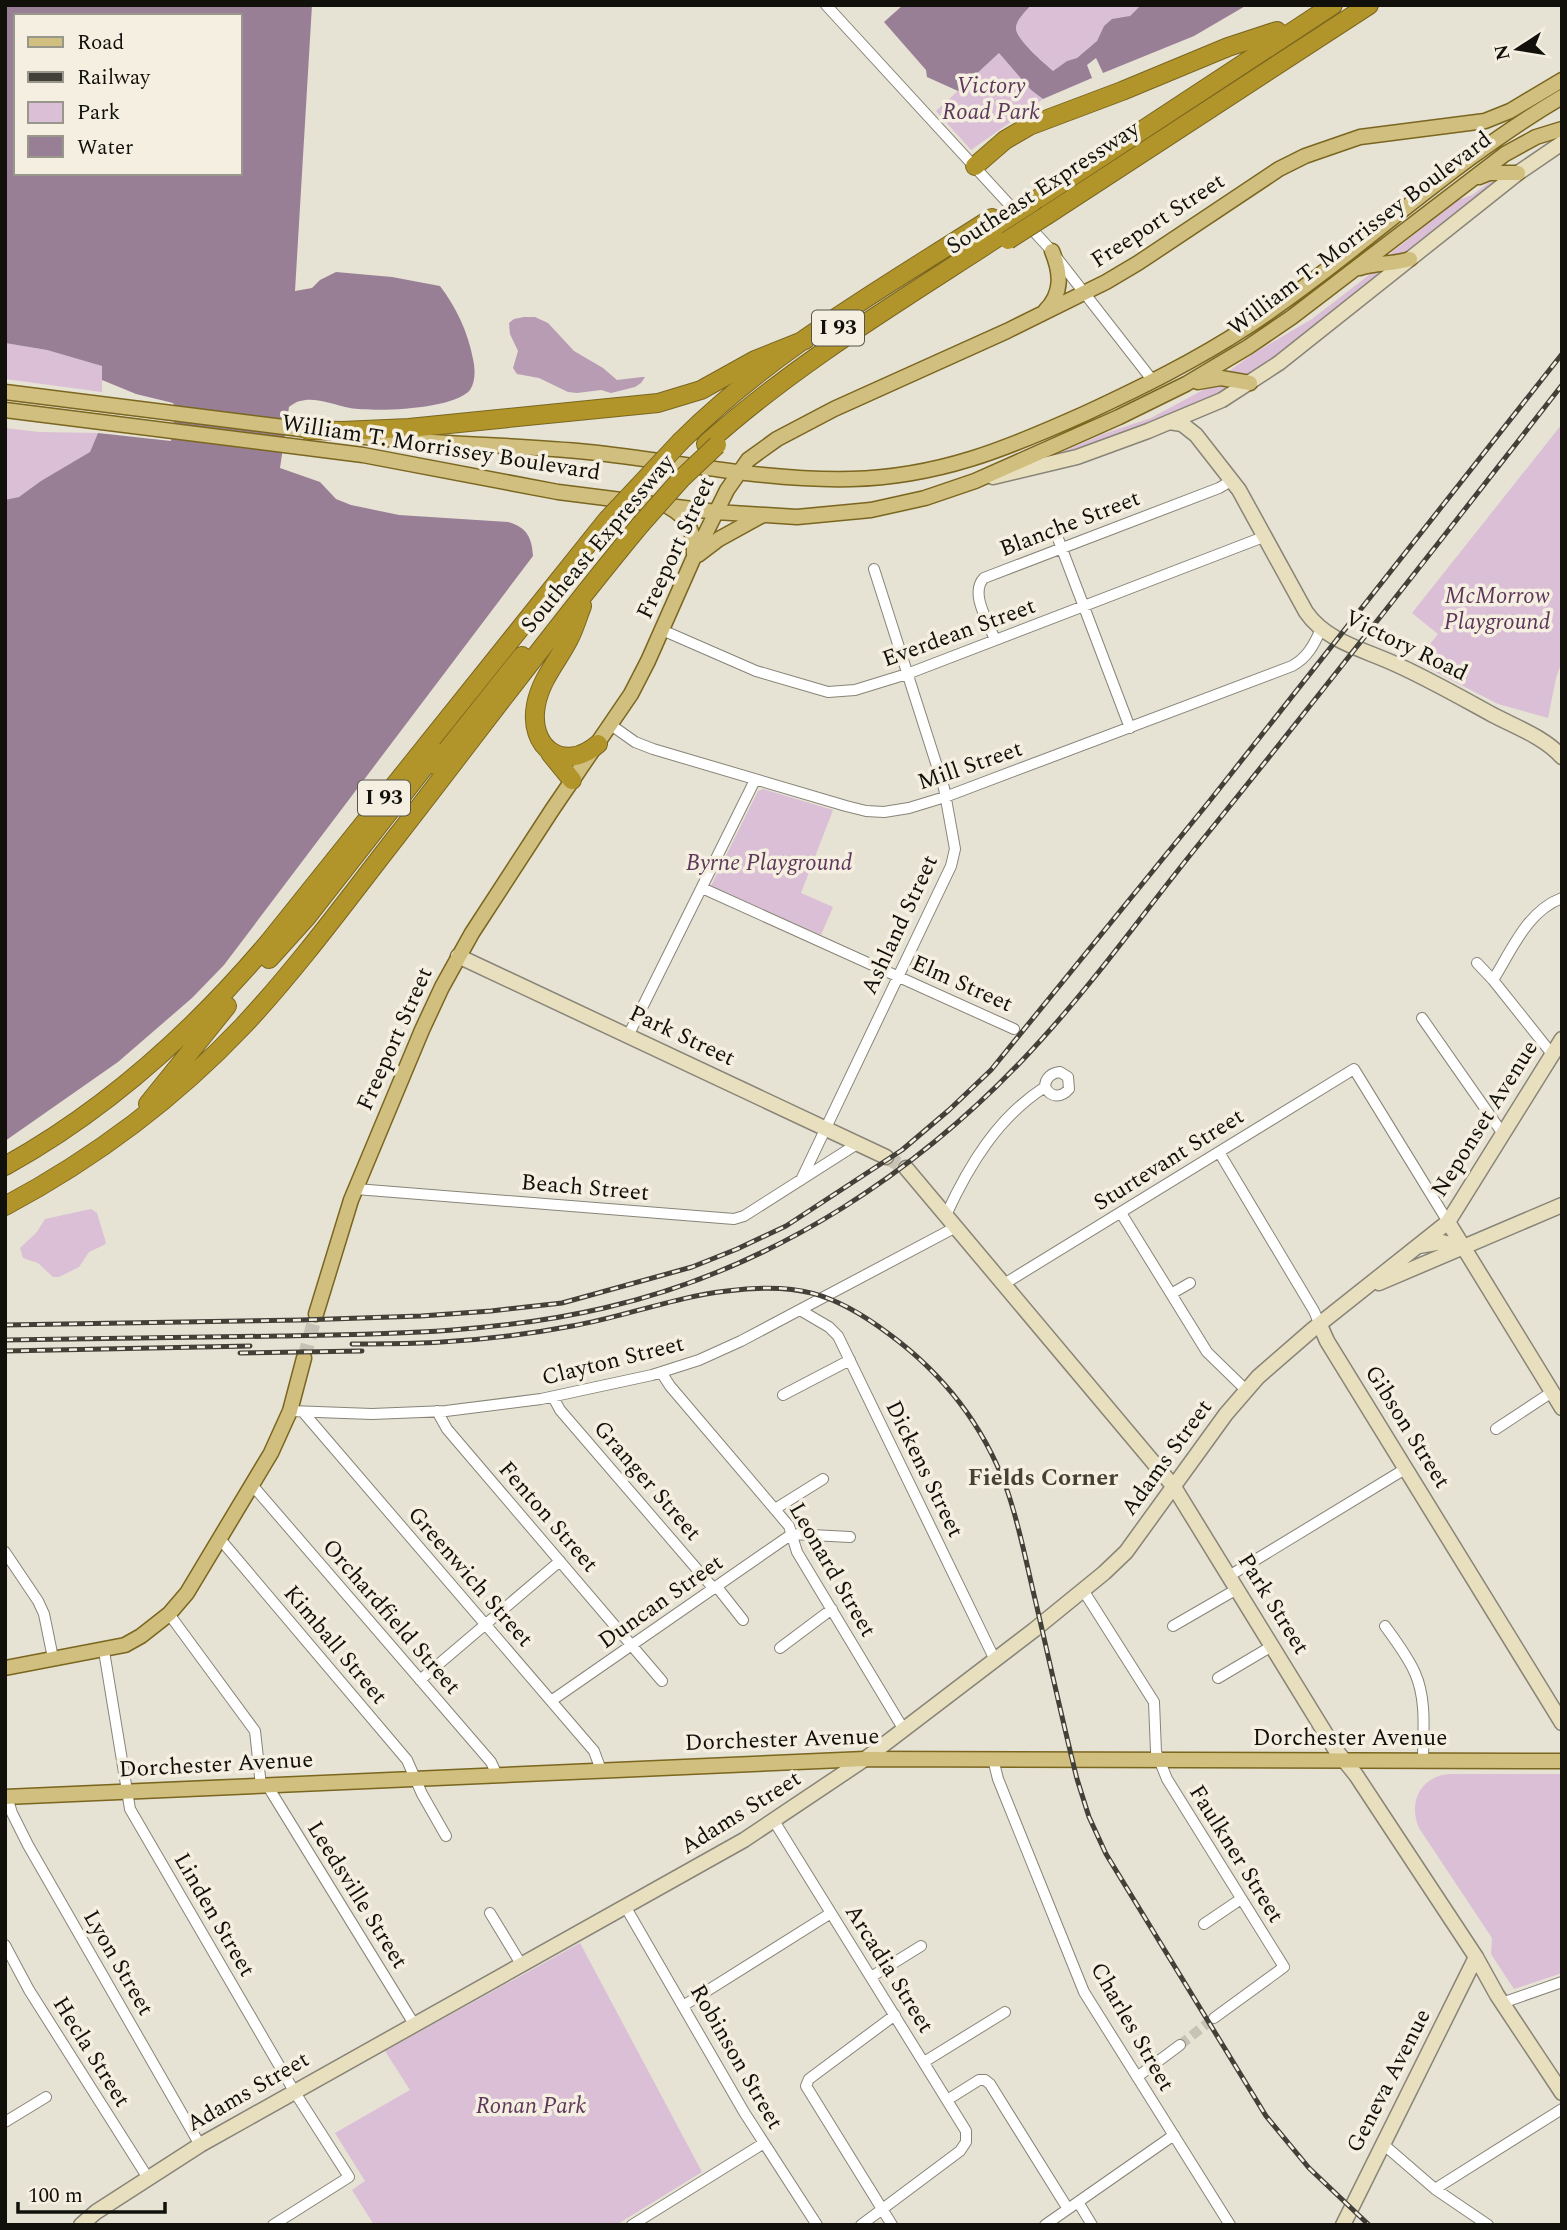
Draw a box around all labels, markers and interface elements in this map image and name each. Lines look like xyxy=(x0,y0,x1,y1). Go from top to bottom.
legend xyxy=(14,14,242,175)
north arrow xyxy=(1483,14,1553,84)
text: Road xyxy=(77,27,124,59)
text: N xyxy=(1487,42,1519,63)
text: Railway xyxy=(77,62,151,94)
park label: Victory Road Park xyxy=(942,69,1040,130)
text: Park xyxy=(77,97,121,129)
street label: Southeast Expressway xyxy=(939,112,1147,264)
street label: William T. Morrissey Boulevard xyxy=(1221,123,1499,345)
text: Water xyxy=(77,132,133,164)
street label: Freeport Street xyxy=(1084,164,1232,278)
road number: I 93 xyxy=(812,310,864,346)
street label: William T. Morrissey Boulevard xyxy=(279,405,603,491)
street label: Southeast Expressway xyxy=(512,446,684,641)
street label: Freeport Street xyxy=(628,471,724,625)
street label: Blanche Street xyxy=(995,481,1145,567)
park label: McMorrow Playground xyxy=(1444,579,1550,640)
street label: Everdean Street xyxy=(877,589,1041,677)
street label: Victory Road xyxy=(1338,601,1474,691)
street label: Mill Street xyxy=(913,732,1027,800)
road number: I 93 xyxy=(358,780,410,816)
park label: Byrne Playground xyxy=(686,846,852,881)
street label: Ashland Street xyxy=(852,849,948,1001)
street label: Elm Street xyxy=(906,946,1018,1022)
street label: Freeport Street xyxy=(348,962,442,1116)
street label: Park Street xyxy=(623,996,741,1076)
street label: Neponset Avenue xyxy=(1423,1034,1547,1204)
street label: Sturtevant Street xyxy=(1087,1100,1251,1220)
street label: Beach Street xyxy=(520,1165,650,1211)
street label: Clayton Street xyxy=(538,1326,688,1396)
street label: Gibson Street xyxy=(1355,1359,1459,1495)
street label: Adams Street xyxy=(1113,1392,1221,1524)
street label: Dickens Street xyxy=(876,1394,972,1544)
street label: Granger Street xyxy=(585,1413,709,1549)
street label: Fenton Street xyxy=(490,1453,606,1581)
district label: Fields Corner xyxy=(968,1460,1119,1496)
street label: Leonard Street xyxy=(779,1496,885,1644)
street label: Greenwich Street xyxy=(399,1499,541,1655)
street label: Orchardfield Street xyxy=(313,1531,469,1703)
street label: Duncan Street xyxy=(591,1546,731,1658)
street label: Park Street xyxy=(1228,1547,1318,1661)
street label: Kimball Street xyxy=(274,1578,396,1712)
street label: Dorchester Avenue xyxy=(684,1719,880,1761)
street label: Dorchester Avenue xyxy=(1253,1721,1447,1756)
street label: Dorchester Avenue xyxy=(118,1742,314,1788)
street label: Adams Street xyxy=(674,1762,808,1864)
street label: Faulkner Street xyxy=(1180,1778,1292,1930)
street label: Leedsville Street xyxy=(297,1814,417,1976)
street label: Linden Street xyxy=(164,1846,264,1984)
street label: Arcadia Street xyxy=(835,1898,943,2040)
street label: Lyon Street xyxy=(74,1903,162,2023)
street label: Charles Street xyxy=(1081,1956,1183,2098)
street label: Robinson Street xyxy=(680,1978,792,2136)
street label: Hecla Street xyxy=(43,1990,139,2114)
street label: Geneva Avenue xyxy=(1338,2003,1440,2159)
street label: Adams Street xyxy=(180,2043,316,2141)
park label: Ronan Park xyxy=(476,2089,587,2124)
scale bar xyxy=(18,2170,164,2214)
text: 100 m xyxy=(28,2180,83,2212)

